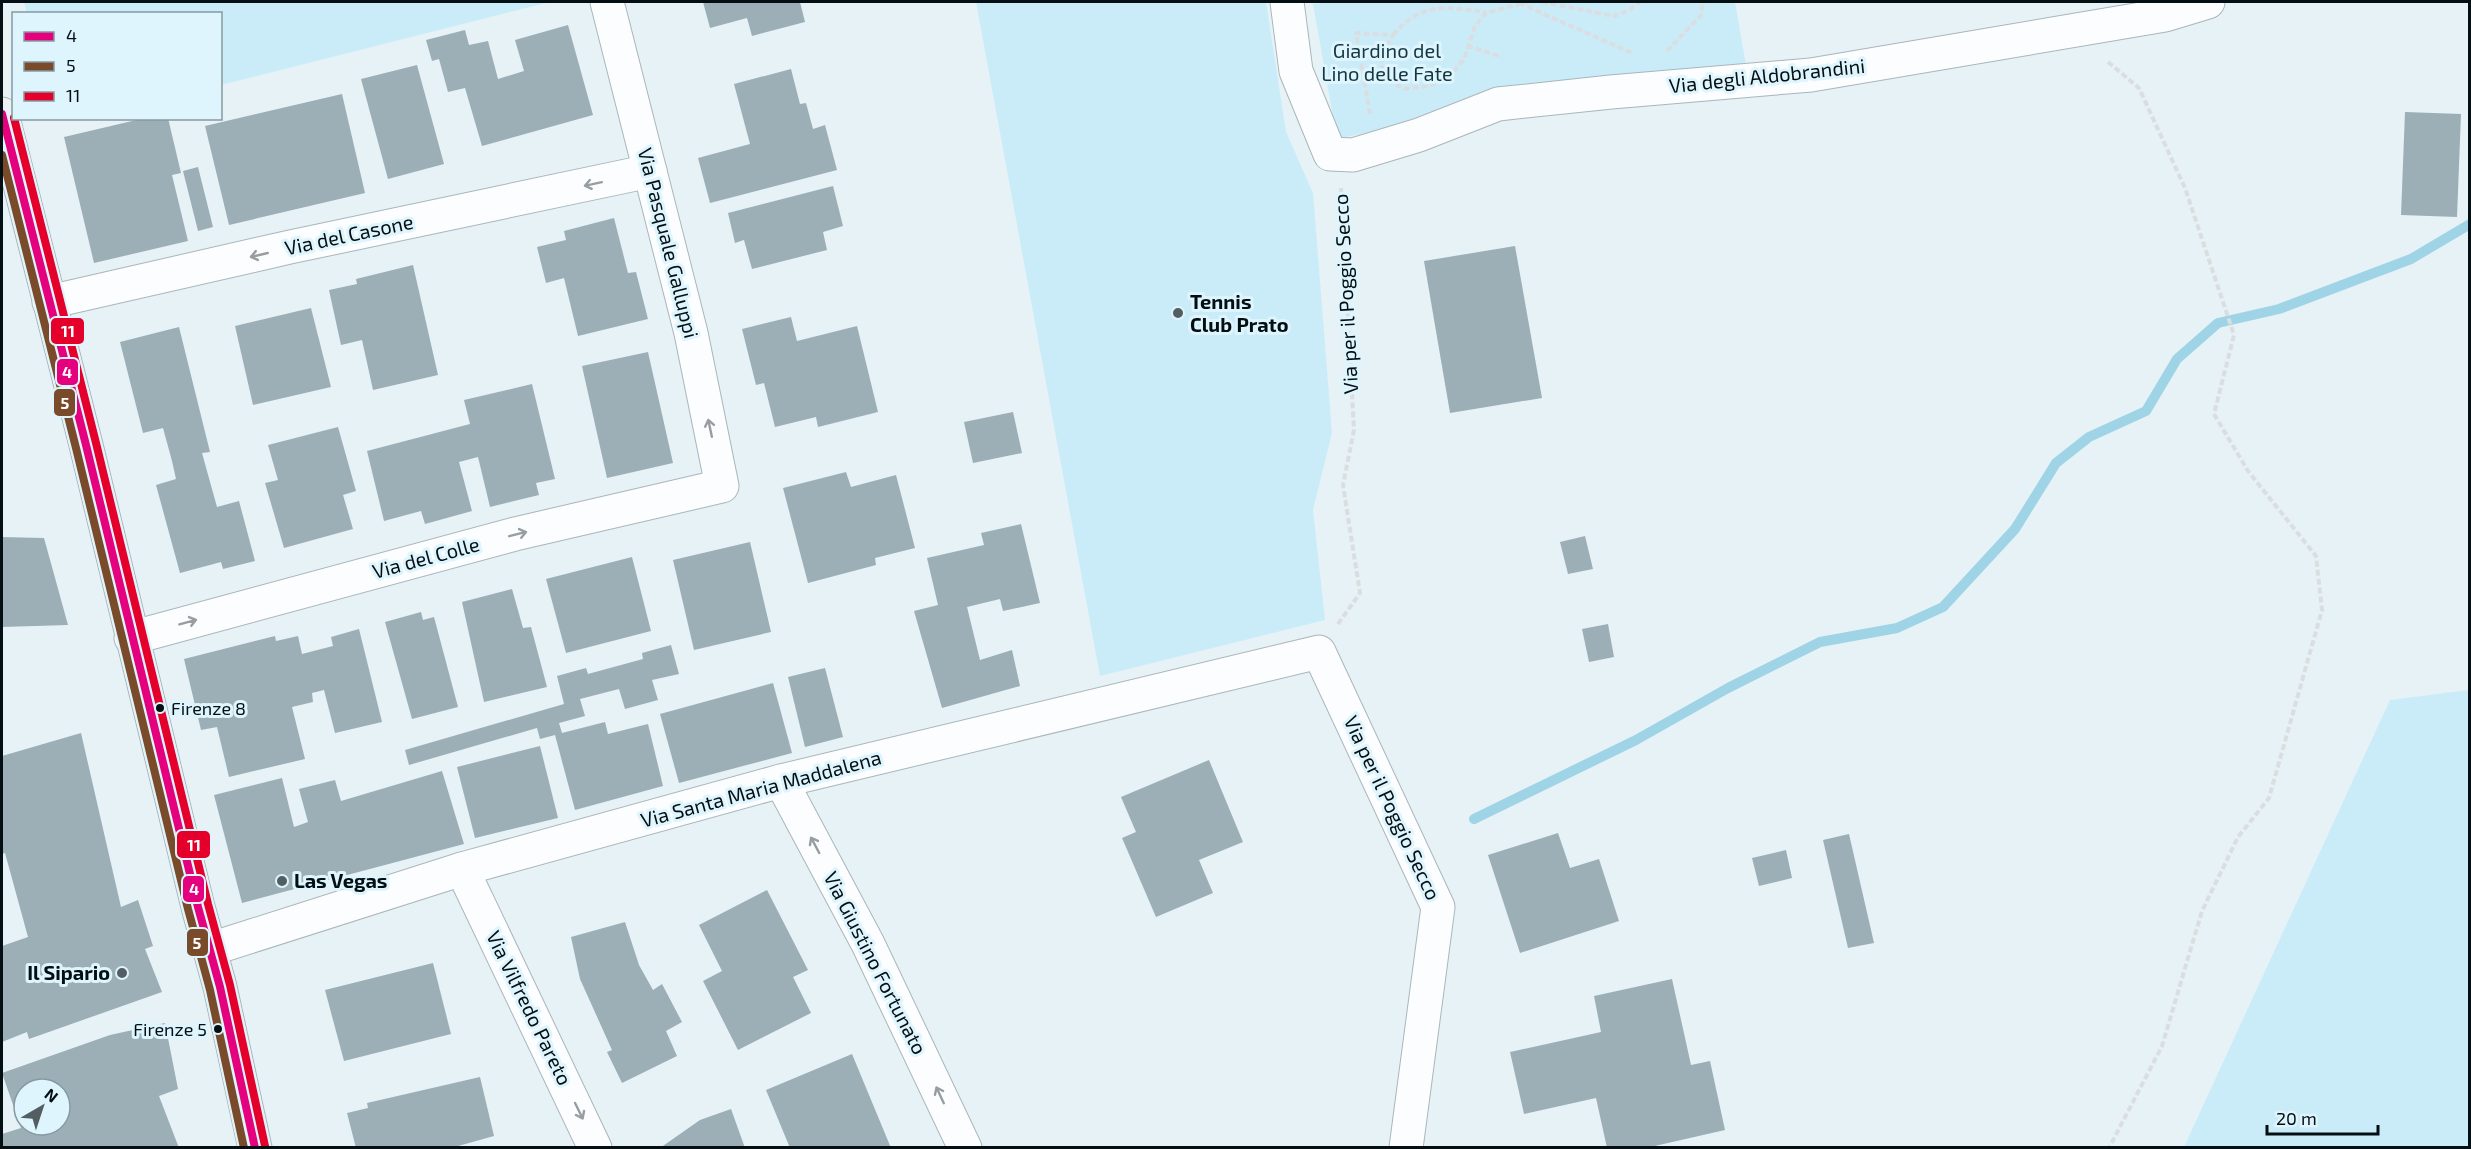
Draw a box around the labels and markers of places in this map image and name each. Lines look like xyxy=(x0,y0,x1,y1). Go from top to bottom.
place label: Tennis Club Prato xyxy=(1190,289,1289,336)
marker: Tennis Club Prato xyxy=(1171,306,1185,320)
place label: Firenze 8 xyxy=(171,697,246,719)
marker: Firenze 8 xyxy=(154,702,166,714)
place label: Las Vegas xyxy=(294,868,387,892)
marker: Las Vegas xyxy=(275,874,289,888)
place label: Il Sipario xyxy=(27,960,110,984)
marker: Il Sipario xyxy=(115,966,129,980)
place label: Firenze 5 xyxy=(133,1018,207,1040)
marker: Firenze 5 xyxy=(212,1023,224,1035)

